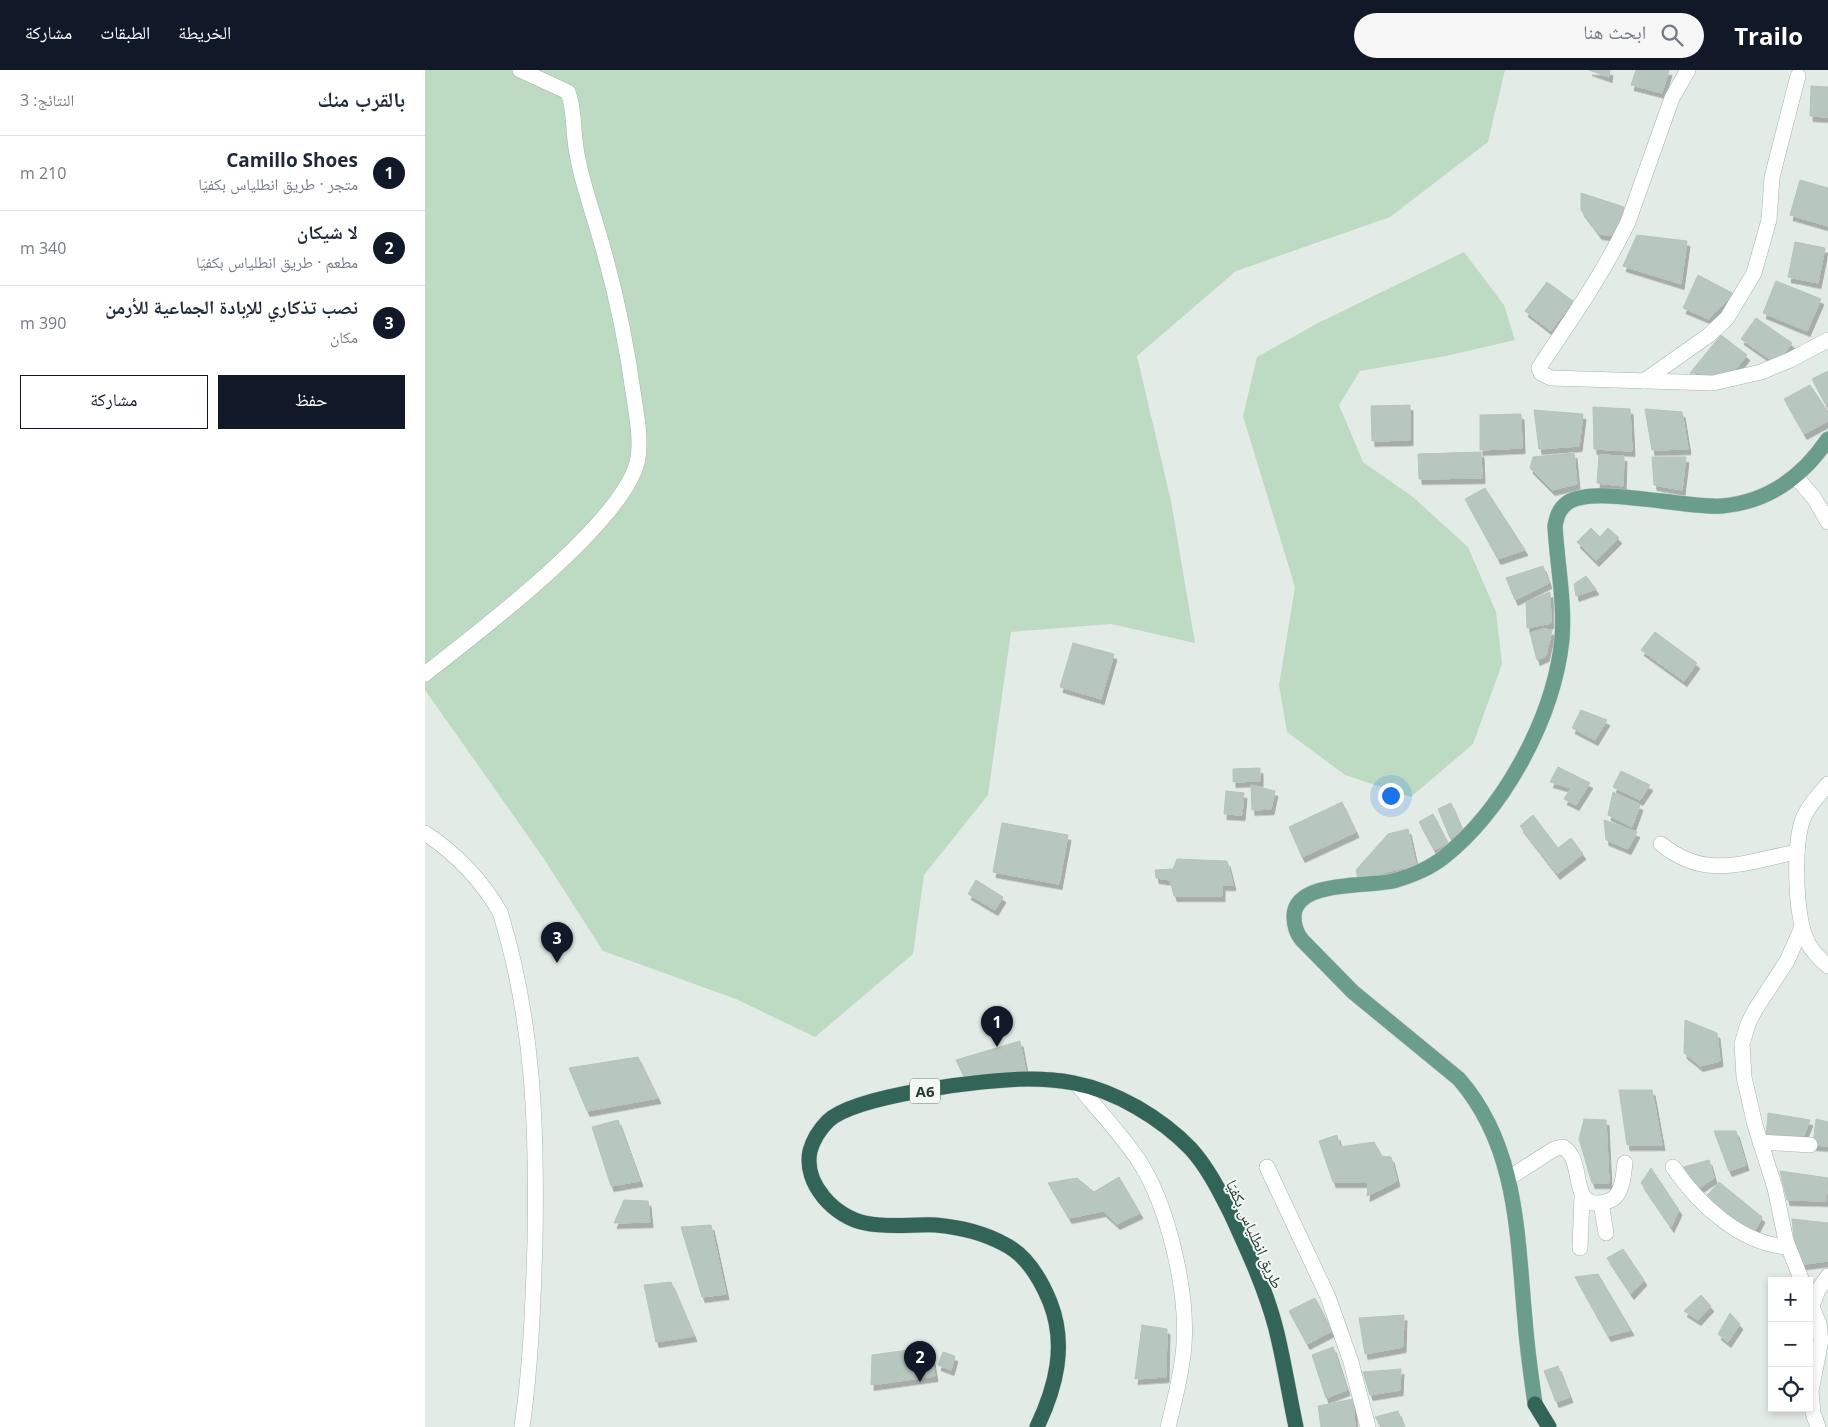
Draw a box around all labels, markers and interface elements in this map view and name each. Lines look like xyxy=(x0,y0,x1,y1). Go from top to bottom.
search box xyxy=(1354,13,1704,58)
text: ابحث هنا xyxy=(1583,19,1646,45)
text: Trailo xyxy=(1734,19,1803,52)
text: مشاركة xyxy=(25,20,72,44)
text: الطبقات xyxy=(100,20,150,44)
text: الخريطة xyxy=(178,20,231,44)
icon: search xyxy=(1658,21,1686,49)
text: بالقرب منك xyxy=(318,85,405,113)
text: النتائج: 3 xyxy=(20,89,74,111)
text: Camillo Shoes xyxy=(226,147,358,173)
text: 210 m xyxy=(20,162,66,184)
text: 1 xyxy=(384,162,394,184)
text: متجر · طريق انطلياس بكفيّا xyxy=(198,173,358,195)
text: لا شيكان xyxy=(297,219,358,245)
text: 340 m xyxy=(20,237,66,259)
text: 2 xyxy=(384,237,394,259)
text: مطعم · طريق انطلياس بكفيّا xyxy=(196,251,358,273)
text: نصب تذكاري للإبادة الجماعية للأرمن xyxy=(105,294,358,320)
text: 390 m xyxy=(20,312,66,334)
text: 3 xyxy=(384,312,394,334)
text: مكان xyxy=(330,326,358,348)
button: مشاركة xyxy=(20,375,208,429)
button: حفظ xyxy=(218,375,405,429)
your location xyxy=(1378,783,1404,809)
pin: 3 xyxy=(541,922,573,963)
pin: 1 xyxy=(981,1006,1013,1047)
road number: A6 xyxy=(910,1078,940,1104)
street label: طريق انطلياس بكفيّا xyxy=(1221,1176,1289,1292)
map controls xyxy=(1768,1277,1813,1412)
button: + xyxy=(1768,1277,1813,1322)
button: − xyxy=(1768,1322,1813,1367)
pin: 2 xyxy=(904,1341,936,1382)
button: locate xyxy=(1768,1367,1813,1412)

